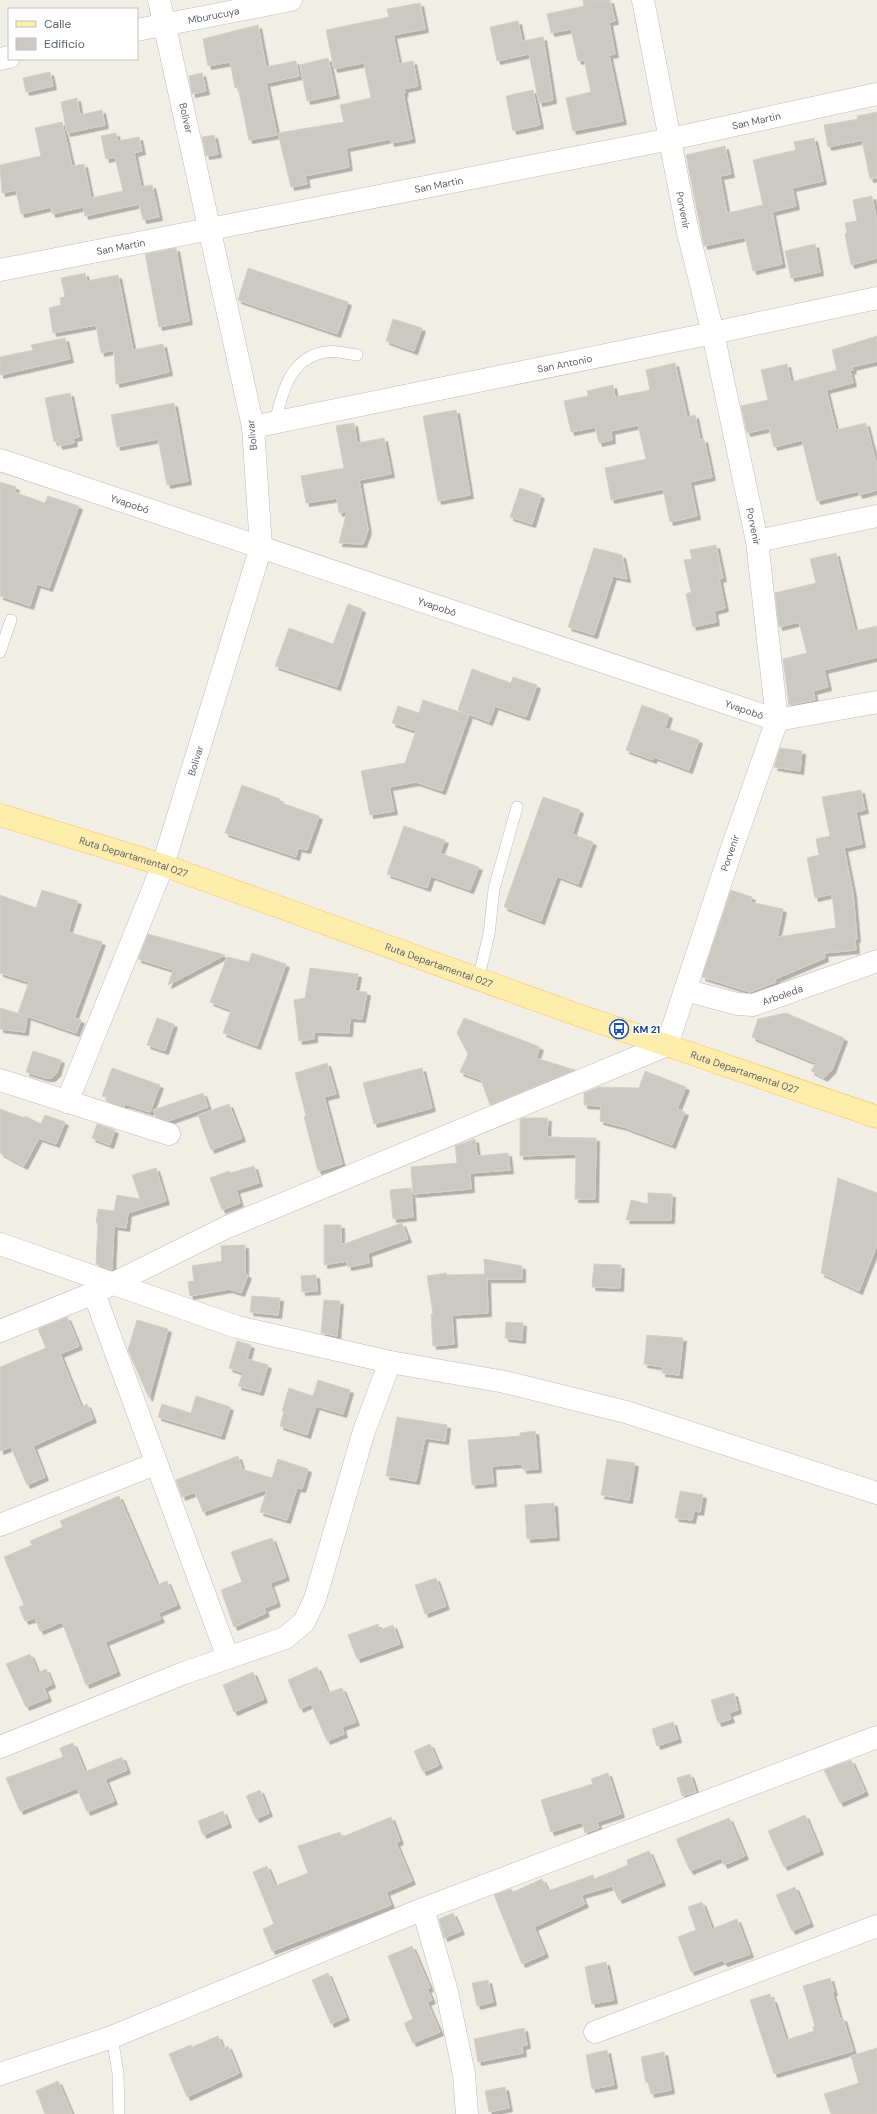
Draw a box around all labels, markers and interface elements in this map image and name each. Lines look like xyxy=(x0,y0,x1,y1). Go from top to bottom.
street label: Mburucuya xyxy=(187,4,240,26)
legend xyxy=(8,8,138,60)
text: Calle xyxy=(44,16,71,32)
text: Edificio xyxy=(44,36,85,52)
street label: Bolivar xyxy=(176,102,196,135)
street label: San Martin xyxy=(731,109,782,132)
street label: San Martin xyxy=(413,173,464,195)
street label: Porvenir xyxy=(674,190,694,230)
street label: San Martin xyxy=(95,235,146,258)
street label: San Antonio xyxy=(536,351,593,375)
street label: Bolivar xyxy=(244,419,260,451)
street label: Yvapobó xyxy=(109,491,151,516)
street label: Porvenir xyxy=(744,507,764,546)
street label: Yvapobó xyxy=(416,594,458,619)
street label: Yvapobó xyxy=(723,697,766,722)
street label: Bolivar xyxy=(184,744,206,777)
street label: Ruta Departamental 027 xyxy=(78,833,190,880)
street label: Porvenir xyxy=(718,833,742,873)
street label: Ruta Departamental 027 xyxy=(383,939,495,990)
street label: Arboleda xyxy=(760,981,804,1008)
bus stop icon: KM 21 xyxy=(608,1018,630,1040)
place label: KM 21 xyxy=(633,1023,660,1036)
street label: Ruta Departamental 027 xyxy=(689,1047,801,1096)

